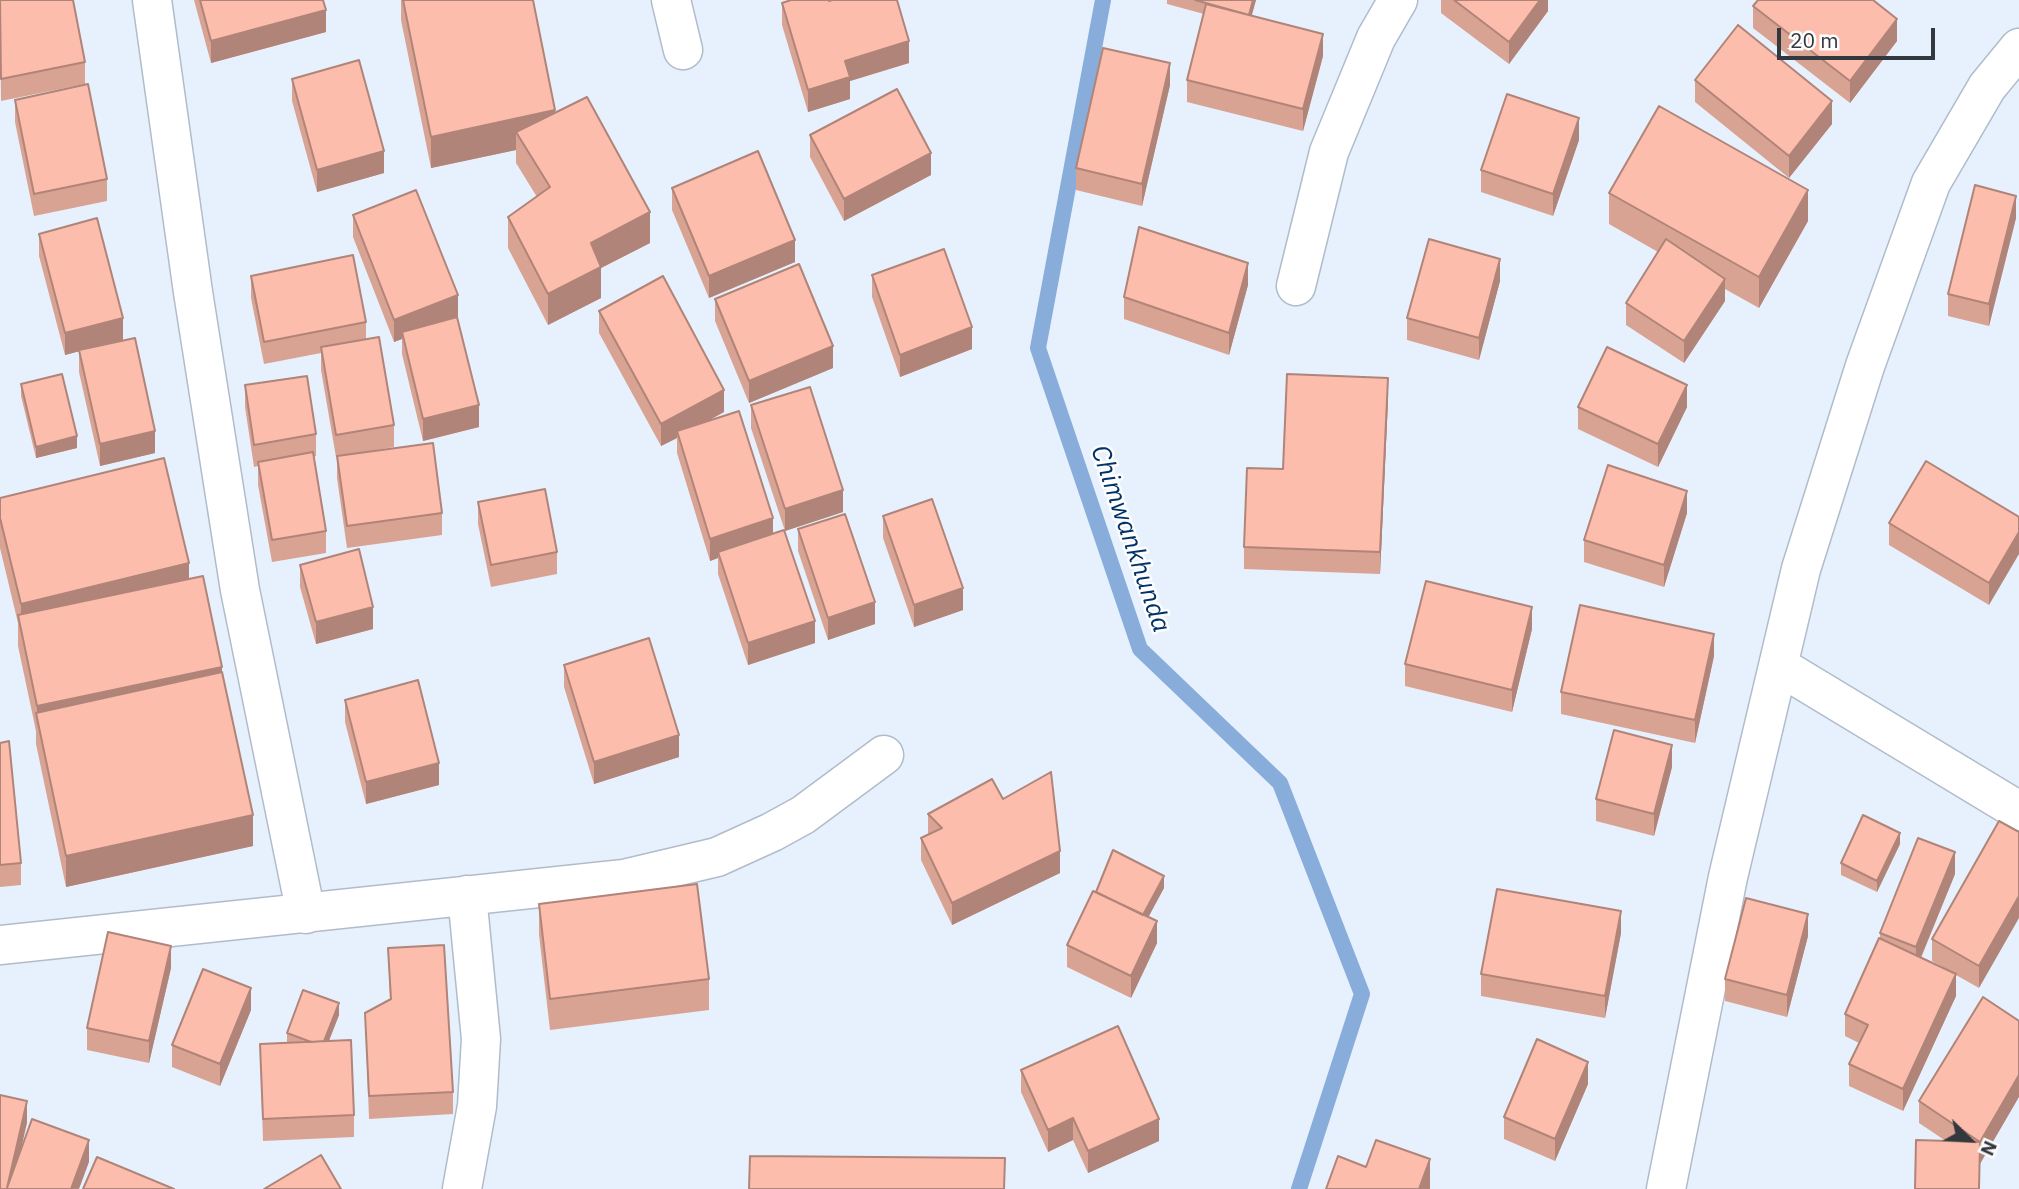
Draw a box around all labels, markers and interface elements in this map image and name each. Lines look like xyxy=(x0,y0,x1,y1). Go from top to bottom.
scale bar xyxy=(1781,14,1938,58)
text: 20 m xyxy=(1790,26,1839,54)
water label: Chimwankhunda xyxy=(1083,441,1177,637)
north arrow xyxy=(1935,1105,2005,1175)
text: N xyxy=(1975,1137,2003,1160)

